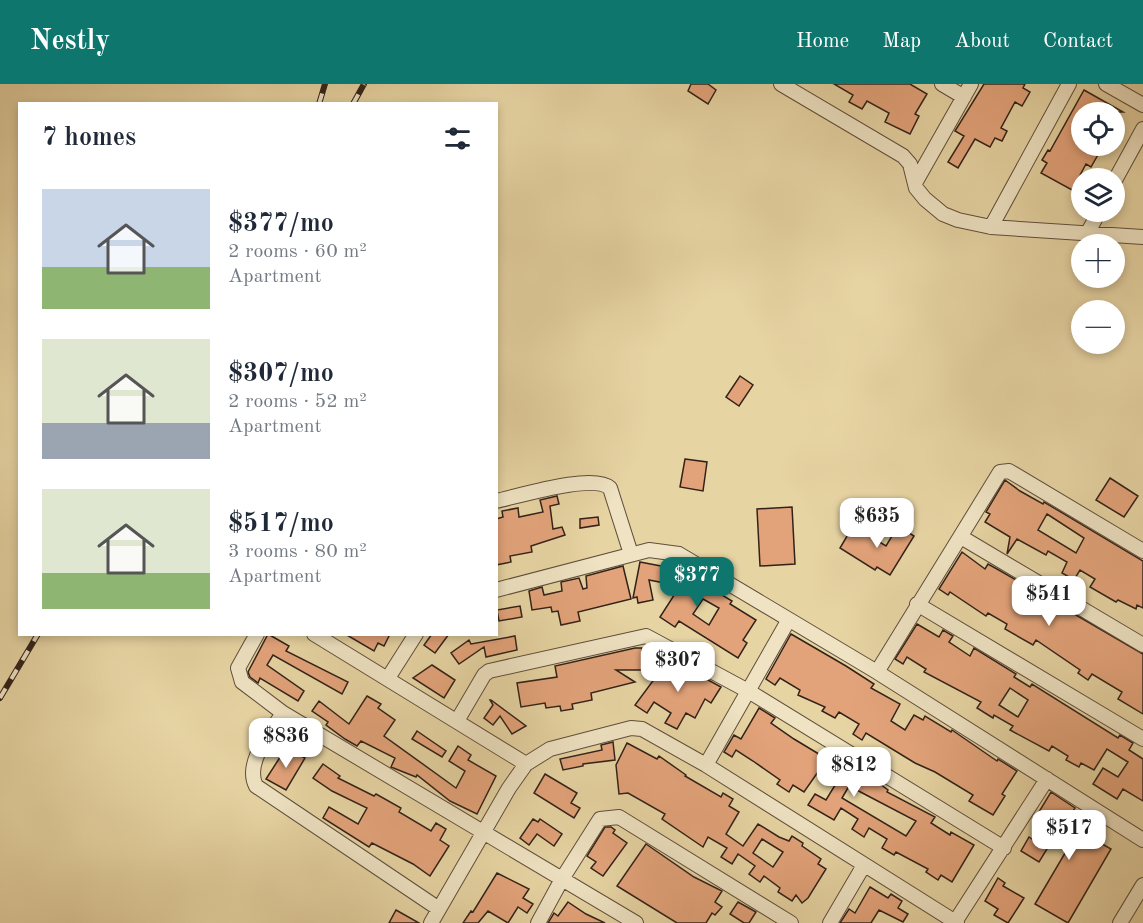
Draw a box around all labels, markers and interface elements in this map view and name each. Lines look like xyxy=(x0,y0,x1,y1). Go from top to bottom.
text: Nestly xyxy=(30,28,110,56)
text: Home xyxy=(796,31,849,52)
text: Map xyxy=(882,31,921,52)
text: About xyxy=(954,31,1010,52)
text: Contact xyxy=(1043,31,1113,52)
map controls xyxy=(1071,102,1125,354)
button: locate xyxy=(1071,102,1125,156)
icon: filters xyxy=(441,122,474,155)
text: 7 homes xyxy=(42,125,136,151)
button: layers xyxy=(1071,168,1125,222)
text: $377/mo xyxy=(228,211,334,237)
icon: home xyxy=(90,213,162,285)
button: + xyxy=(1071,234,1125,288)
text: 2 rooms · 60 m² xyxy=(228,242,367,262)
text: Apartment xyxy=(228,267,322,287)
button: − xyxy=(1071,300,1125,354)
text: $307/mo xyxy=(228,361,334,387)
icon: home xyxy=(90,363,162,435)
text: 2 rooms · 52 m² xyxy=(228,392,367,412)
text: Apartment xyxy=(228,417,322,437)
pin: $635 xyxy=(841,498,913,549)
text: $635 xyxy=(854,507,900,527)
text: $517/mo xyxy=(228,511,334,537)
icon: home xyxy=(90,513,162,585)
text: 3 rooms · 80 m² xyxy=(228,542,367,562)
pin: $377 xyxy=(661,557,733,608)
text: $377 xyxy=(674,566,720,586)
text: Apartment xyxy=(228,567,322,587)
pin: $541 xyxy=(1013,576,1085,627)
text: $541 xyxy=(1026,585,1072,605)
pin: $307 xyxy=(642,642,714,693)
text: $307 xyxy=(655,651,701,671)
pin: $836 xyxy=(250,718,322,769)
text: $836 xyxy=(263,727,309,747)
pin: $812 xyxy=(818,747,890,798)
text: $812 xyxy=(831,756,877,776)
pin: $517 xyxy=(1033,810,1105,861)
text: $517 xyxy=(1046,819,1092,839)

